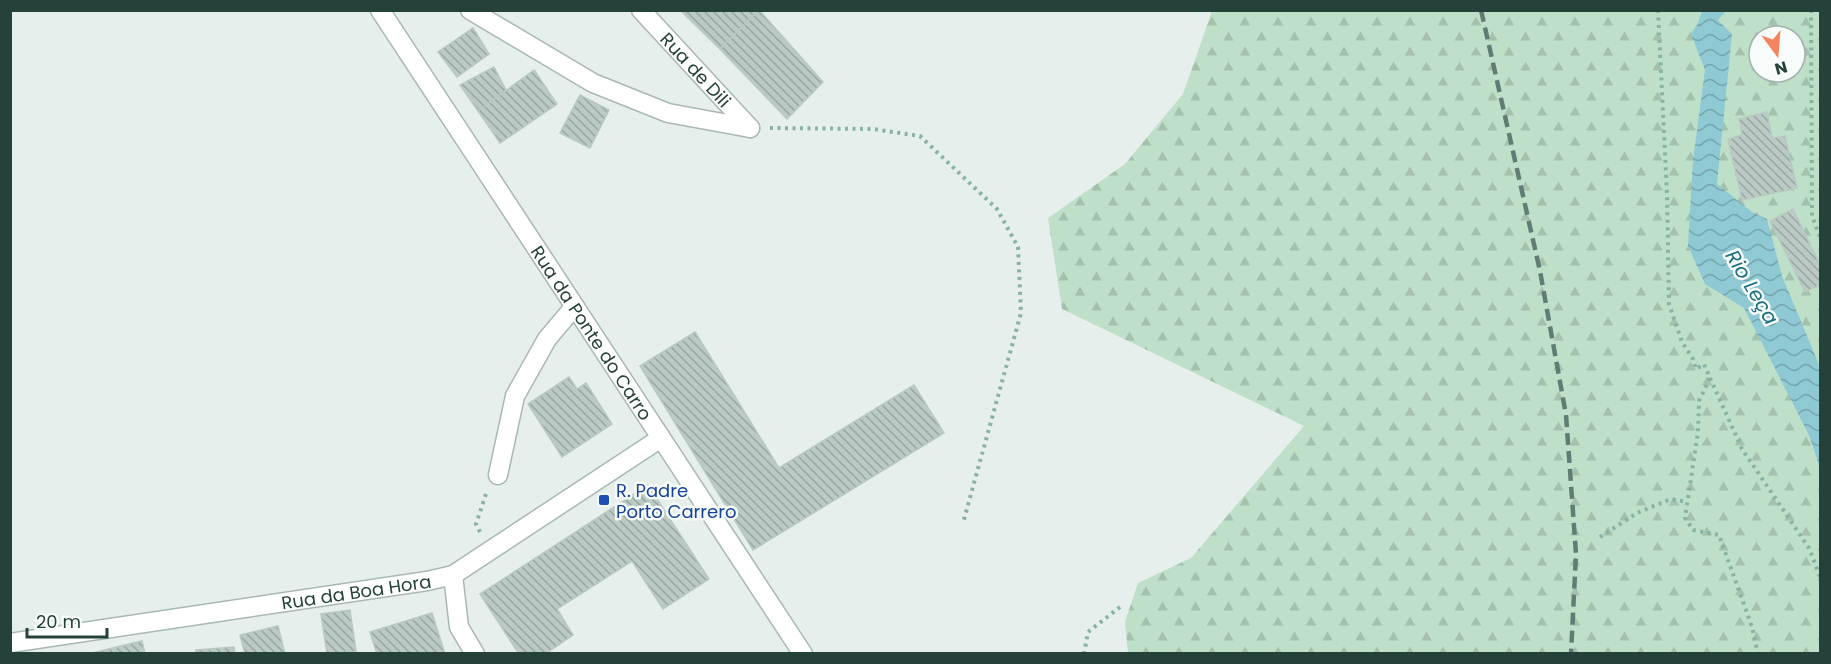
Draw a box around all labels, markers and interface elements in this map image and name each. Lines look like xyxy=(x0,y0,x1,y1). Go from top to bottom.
north arrow xyxy=(1747,24,1807,84)
street label: Rua de Dili xyxy=(655,27,737,112)
text: N xyxy=(1772,55,1790,81)
street label: Rua da Ponte do Carro xyxy=(525,240,658,425)
water label: Rio Leça xyxy=(1719,244,1785,330)
place label: R. Padre Porto Carrero xyxy=(616,478,736,524)
marker: R. Padre Porto Carrero xyxy=(597,493,611,507)
street label: Rua da Boa Hora xyxy=(280,568,433,615)
scale bar xyxy=(27,601,106,639)
text: 20 m xyxy=(36,609,81,634)

